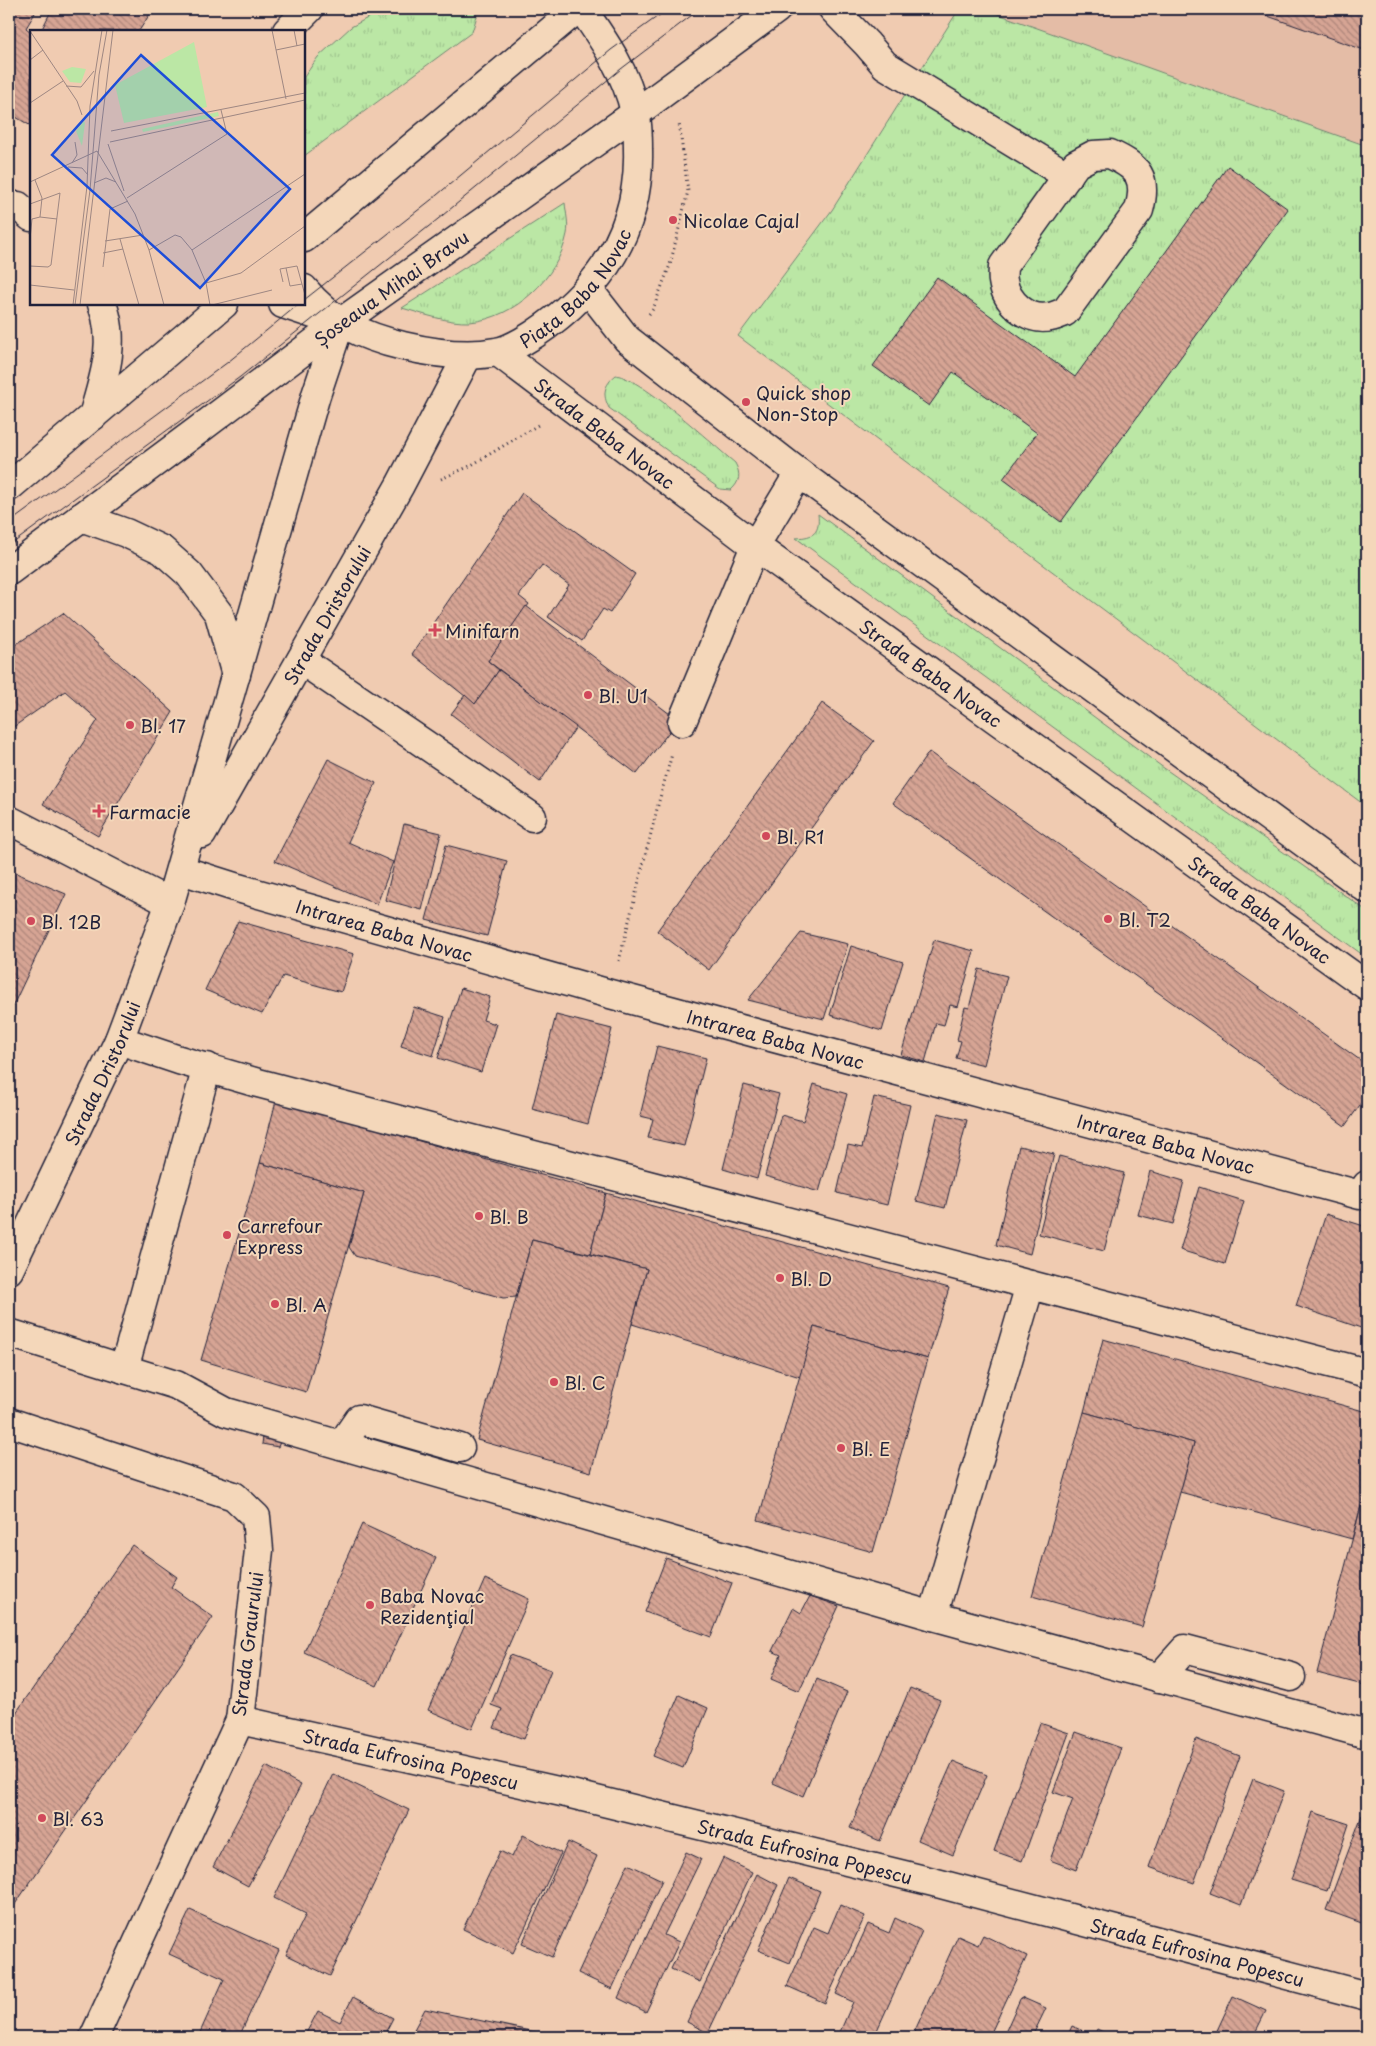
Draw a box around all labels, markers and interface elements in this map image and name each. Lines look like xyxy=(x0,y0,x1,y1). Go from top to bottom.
inset map xyxy=(30,30,305,305)
place label: Nicolae Cajal xyxy=(683,207,800,234)
marker: Nicolae Cajal xyxy=(667,214,679,226)
street label: Șoseaua Mihai Bravu xyxy=(308,223,474,352)
street label: Piața Baba Novac xyxy=(514,224,637,354)
street label: Strada Baba Novac xyxy=(529,371,681,495)
place label: Quick shop Non-Stop xyxy=(756,379,851,427)
marker: Quick shop Non-Stop xyxy=(740,396,752,408)
street label: Strada Dristorului xyxy=(276,540,377,689)
street label: Strada Baba Novac xyxy=(854,612,1008,733)
place label: Minifarn xyxy=(445,617,519,644)
marker: Minifarn xyxy=(429,624,441,636)
place label: Bl. U1 xyxy=(598,682,648,709)
marker: Bl. U1 xyxy=(582,689,594,701)
place label: Bl. 17 xyxy=(140,712,186,739)
marker: Bl. 17 xyxy=(124,719,136,731)
place label: Farmacie xyxy=(109,798,191,825)
marker: Farmacie xyxy=(93,805,105,817)
place label: Bl. R1 xyxy=(776,823,824,850)
marker: Bl. R1 xyxy=(760,830,772,842)
street label: Strada Baba Novac xyxy=(1183,848,1337,970)
street label: Intrarea Baba Novac xyxy=(293,892,476,968)
place label: Bl. T2 xyxy=(1118,906,1171,933)
place label: Bl. 12B xyxy=(41,908,101,935)
marker: Bl. T2 xyxy=(1102,913,1114,925)
marker: Bl. 12B xyxy=(25,915,37,927)
street label: Strada Dristorului xyxy=(57,997,146,1150)
street label: Intrarea Baba Novac xyxy=(684,1002,867,1075)
street label: Intrarea Baba Novac xyxy=(1074,1106,1258,1180)
place label: Bl. B xyxy=(489,1203,529,1230)
marker: Bl. B xyxy=(473,1210,485,1222)
place label: Carrefour Express xyxy=(237,1212,323,1260)
marker: Carrefour Express xyxy=(221,1229,233,1241)
place label: Bl. D xyxy=(790,1265,832,1292)
marker: Bl. D xyxy=(774,1272,786,1284)
place label: Bl. A xyxy=(285,1291,327,1318)
marker: Bl. A xyxy=(269,1298,281,1310)
place label: Bl. C xyxy=(564,1369,606,1396)
marker: Bl. C xyxy=(548,1376,560,1388)
place label: Bl. E xyxy=(851,1435,890,1462)
marker: Bl. E xyxy=(835,1442,847,1454)
street label: Strada Graurului xyxy=(225,1570,269,1718)
place label: Baba Novac Rezidenţial xyxy=(380,1582,484,1630)
marker: Baba Novac Rezidenţial xyxy=(364,1599,376,1611)
street label: Strada Eufrosina Popescu xyxy=(300,1721,521,1795)
place label: Bl. 63 xyxy=(52,1805,104,1832)
marker: Bl. 63 xyxy=(36,1812,48,1824)
street label: Strada Eufrosina Popescu xyxy=(695,1812,915,1890)
street label: Strada Eufrosina Popescu xyxy=(1087,1910,1307,1992)

